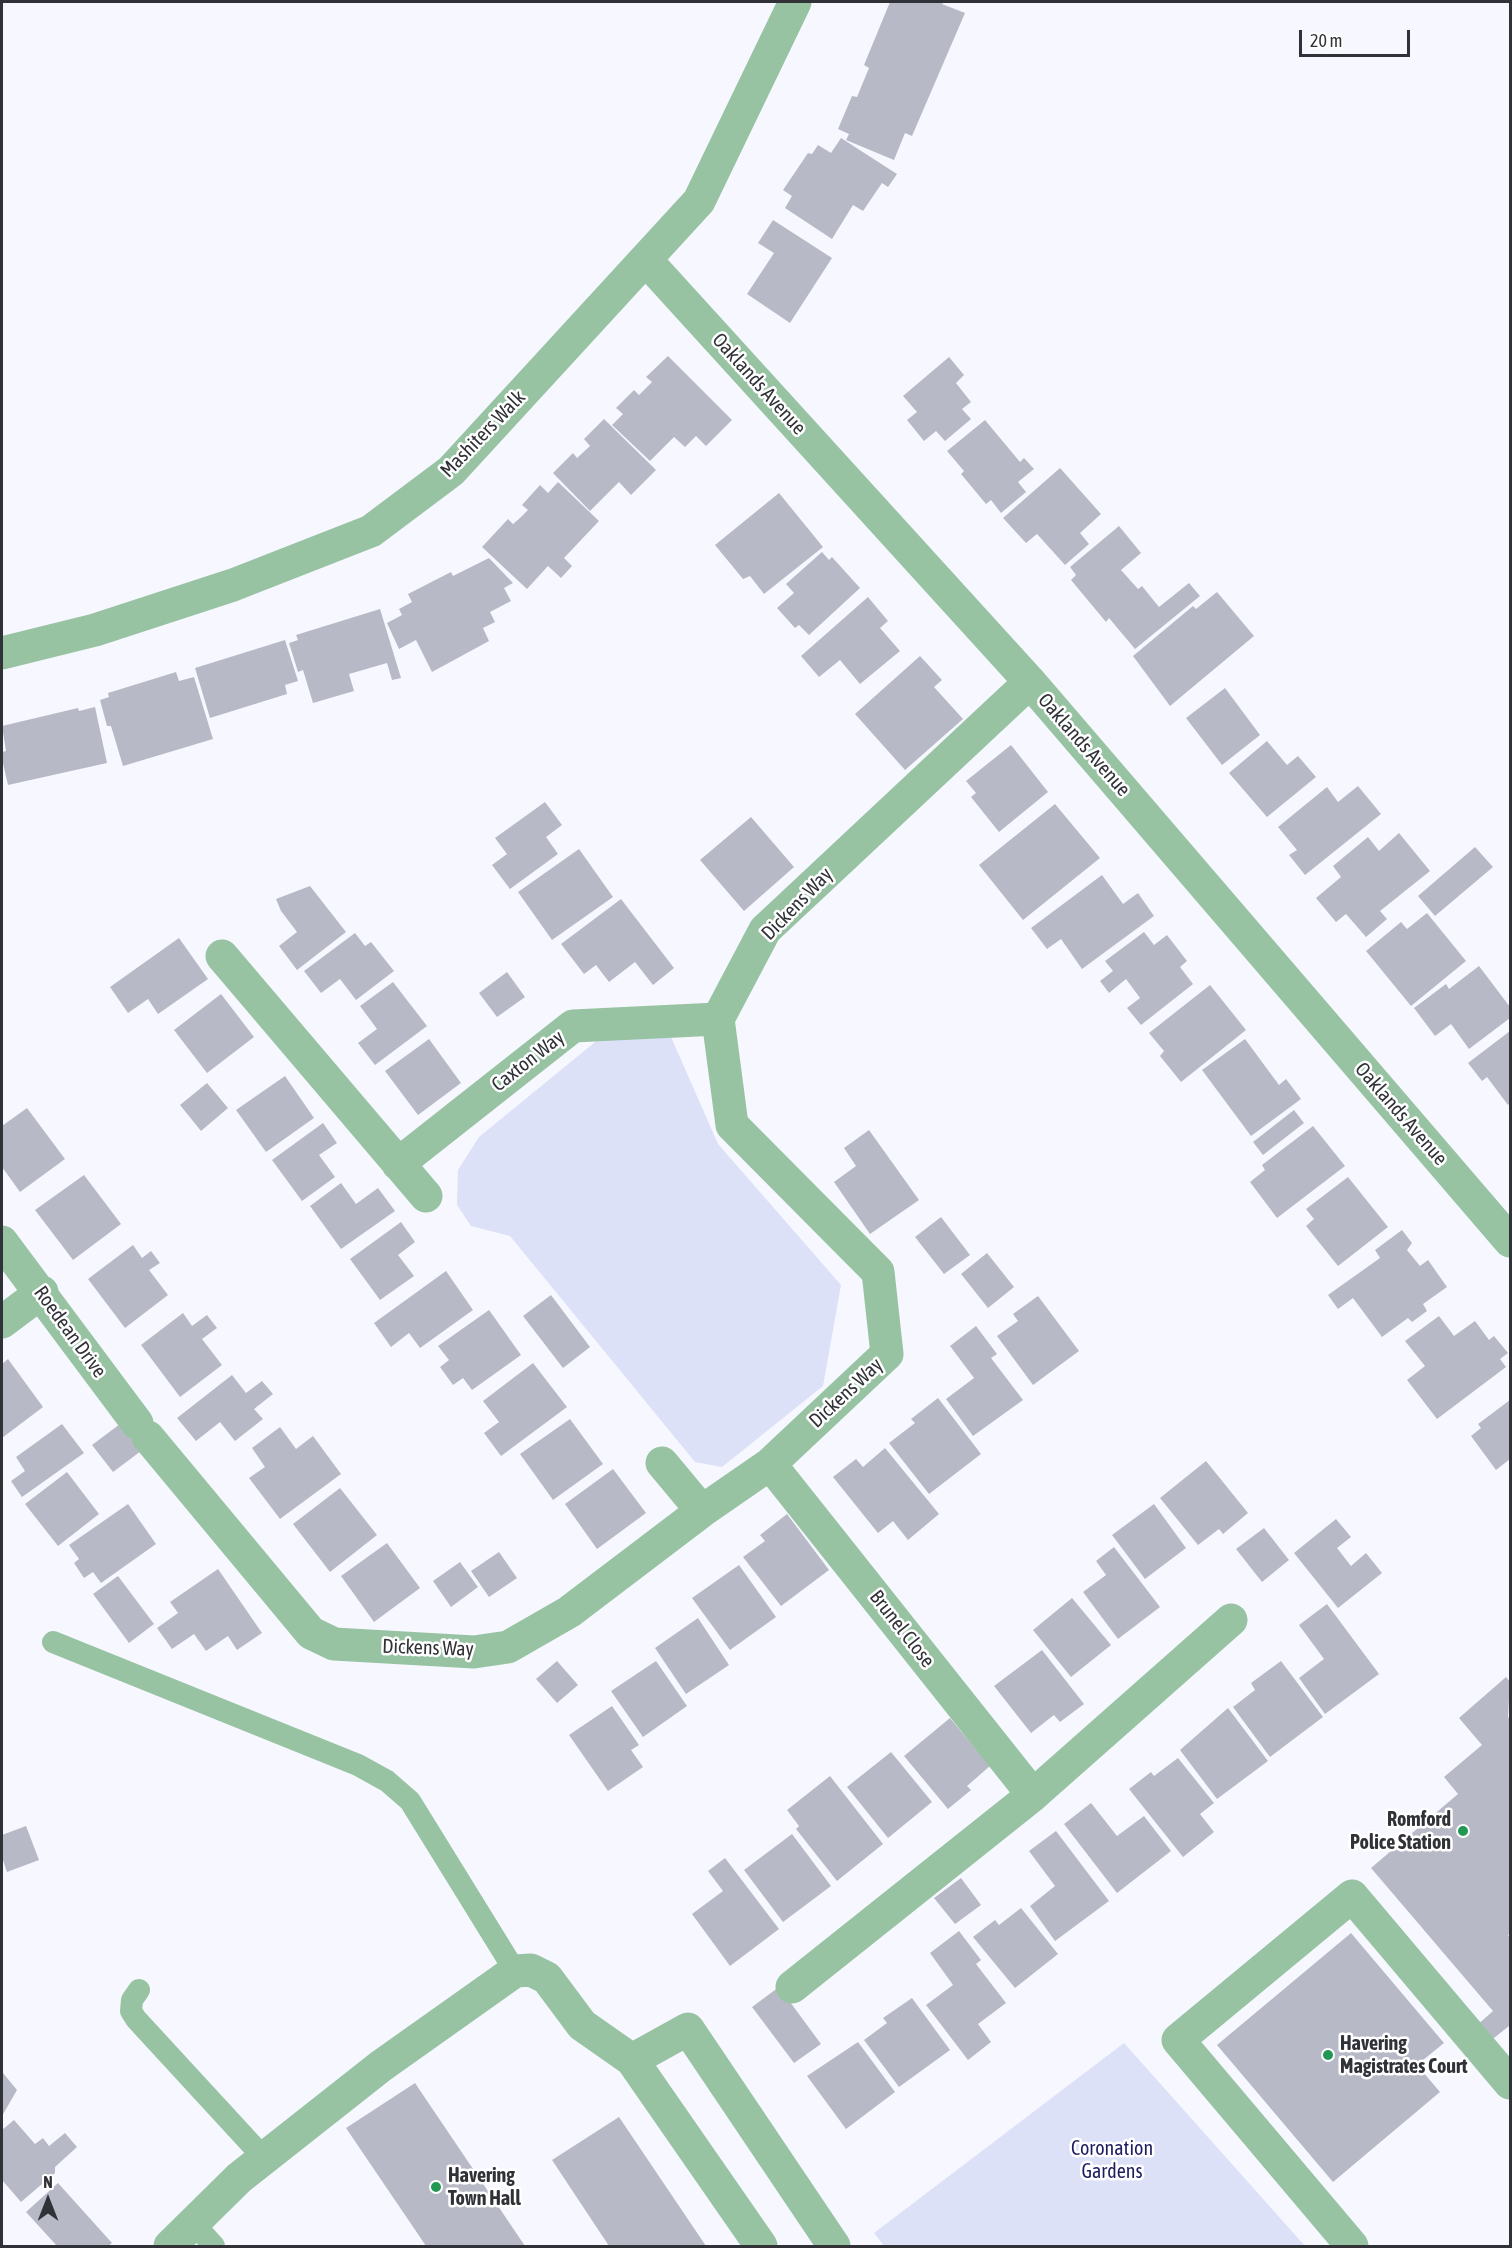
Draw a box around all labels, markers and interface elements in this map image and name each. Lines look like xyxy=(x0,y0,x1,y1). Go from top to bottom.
scale bar xyxy=(1302,18,1413,56)
text: 20 m xyxy=(1310,30,1342,51)
street label: Oaklands Avenue xyxy=(707,328,811,440)
street label: Mashiters Walk xyxy=(436,385,530,483)
street label: Oaklands Avenue xyxy=(1033,689,1135,801)
street label: Dickens Way xyxy=(757,863,837,945)
street label: Caxton Way xyxy=(487,1025,569,1097)
street label: Oaklands Avenue xyxy=(1350,1058,1452,1170)
street label: Roedean Drive xyxy=(29,1281,111,1383)
street label: Dickens Way xyxy=(804,1353,888,1433)
street label: Brunel Close xyxy=(864,1586,940,1672)
street label: Dickens Way xyxy=(382,1634,474,1662)
place label: Romford Police Station xyxy=(1350,1808,1451,1855)
marker: Romford Police Station xyxy=(1456,1824,1470,1838)
place label: Havering Magistrates Court xyxy=(1340,2032,1467,2079)
marker: Havering Magistrates Court xyxy=(1321,2048,1335,2062)
park label: Coronation Gardens xyxy=(1071,2137,1153,2184)
place label: Havering Town Hall xyxy=(448,2164,521,2211)
north arrow xyxy=(18,2170,78,2230)
text: N xyxy=(43,2173,53,2191)
marker: Havering Town Hall xyxy=(429,2180,443,2194)

